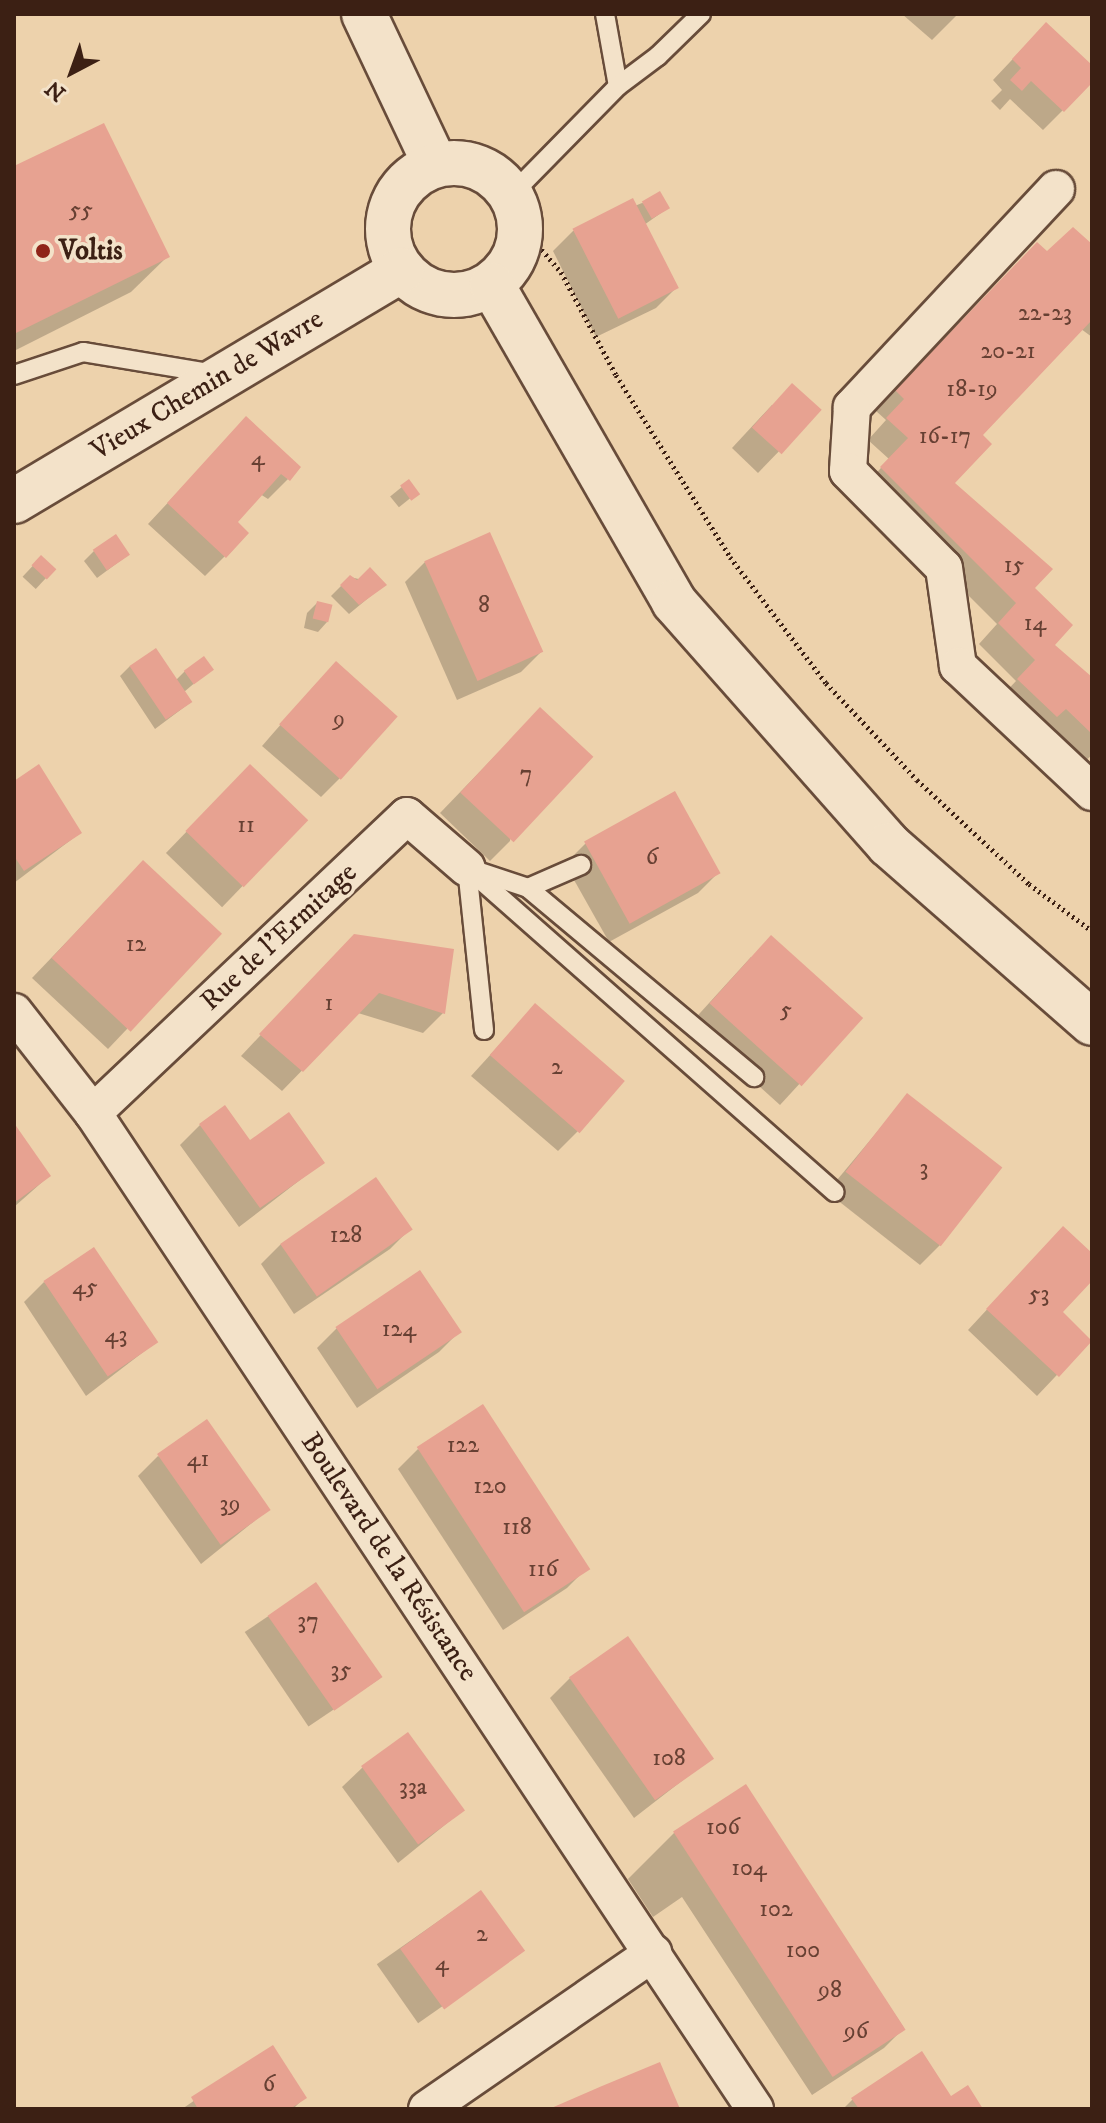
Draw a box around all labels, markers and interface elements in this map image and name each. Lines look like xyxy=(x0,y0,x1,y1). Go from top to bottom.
north arrow xyxy=(32,32,112,112)
text: N xyxy=(40,74,72,107)
house number: 55 xyxy=(69,197,93,225)
place label: Voltis xyxy=(59,234,123,268)
marker: Voltis xyxy=(34,242,52,260)
house number: 22-23 xyxy=(1018,300,1072,328)
street label: Vieux Chemin de Wavre xyxy=(85,302,329,468)
house number: 20-21 xyxy=(980,338,1036,366)
house number: 18-19 xyxy=(946,376,998,404)
house number: 16-17 xyxy=(919,423,971,451)
house number: 4 xyxy=(251,445,265,473)
house number: 15 xyxy=(1004,552,1024,580)
house number: 8 xyxy=(478,592,490,620)
house number: 14 xyxy=(1024,610,1046,638)
house number: 9 xyxy=(333,706,345,734)
house number: 7 xyxy=(520,761,532,789)
house number: 11 xyxy=(237,812,255,840)
house number: 6 xyxy=(646,844,658,872)
street label: Rue de l'Ermitage xyxy=(194,856,364,1018)
house number: 12 xyxy=(126,931,146,959)
house number: 1 xyxy=(325,990,333,1018)
house number: 5 xyxy=(780,997,792,1025)
house number: 2 xyxy=(551,1054,563,1082)
house number: 3 xyxy=(920,1155,928,1183)
house number: 128 xyxy=(330,1222,362,1250)
house number: 45 xyxy=(72,1274,98,1302)
house number: 53 xyxy=(1029,1281,1049,1309)
house number: 124 xyxy=(382,1316,416,1344)
house number: 43 xyxy=(105,1322,127,1350)
street label: Boulevard de la Résistance xyxy=(293,1426,485,1688)
house number: 122 xyxy=(447,1432,479,1460)
house number: 41 xyxy=(187,1446,209,1474)
house number: 120 xyxy=(473,1473,507,1501)
house number: 39 xyxy=(220,1491,240,1519)
house number: 118 xyxy=(502,1514,532,1542)
house number: 116 xyxy=(528,1556,558,1584)
house number: 37 xyxy=(297,1608,319,1636)
house number: 35 xyxy=(331,1657,351,1685)
house number: 108 xyxy=(652,1745,686,1773)
house number: 33a xyxy=(399,1774,427,1802)
house number: 106 xyxy=(706,1814,740,1842)
house number: 104 xyxy=(731,1855,767,1883)
house number: 102 xyxy=(759,1896,793,1924)
house number: 2 xyxy=(476,1921,488,1949)
house number: 100 xyxy=(786,1937,820,1965)
house number: 4 xyxy=(435,1950,449,1978)
house number: 98 xyxy=(818,1977,842,2005)
house number: 96 xyxy=(844,2018,868,2046)
house number: 6 xyxy=(263,2071,275,2099)

